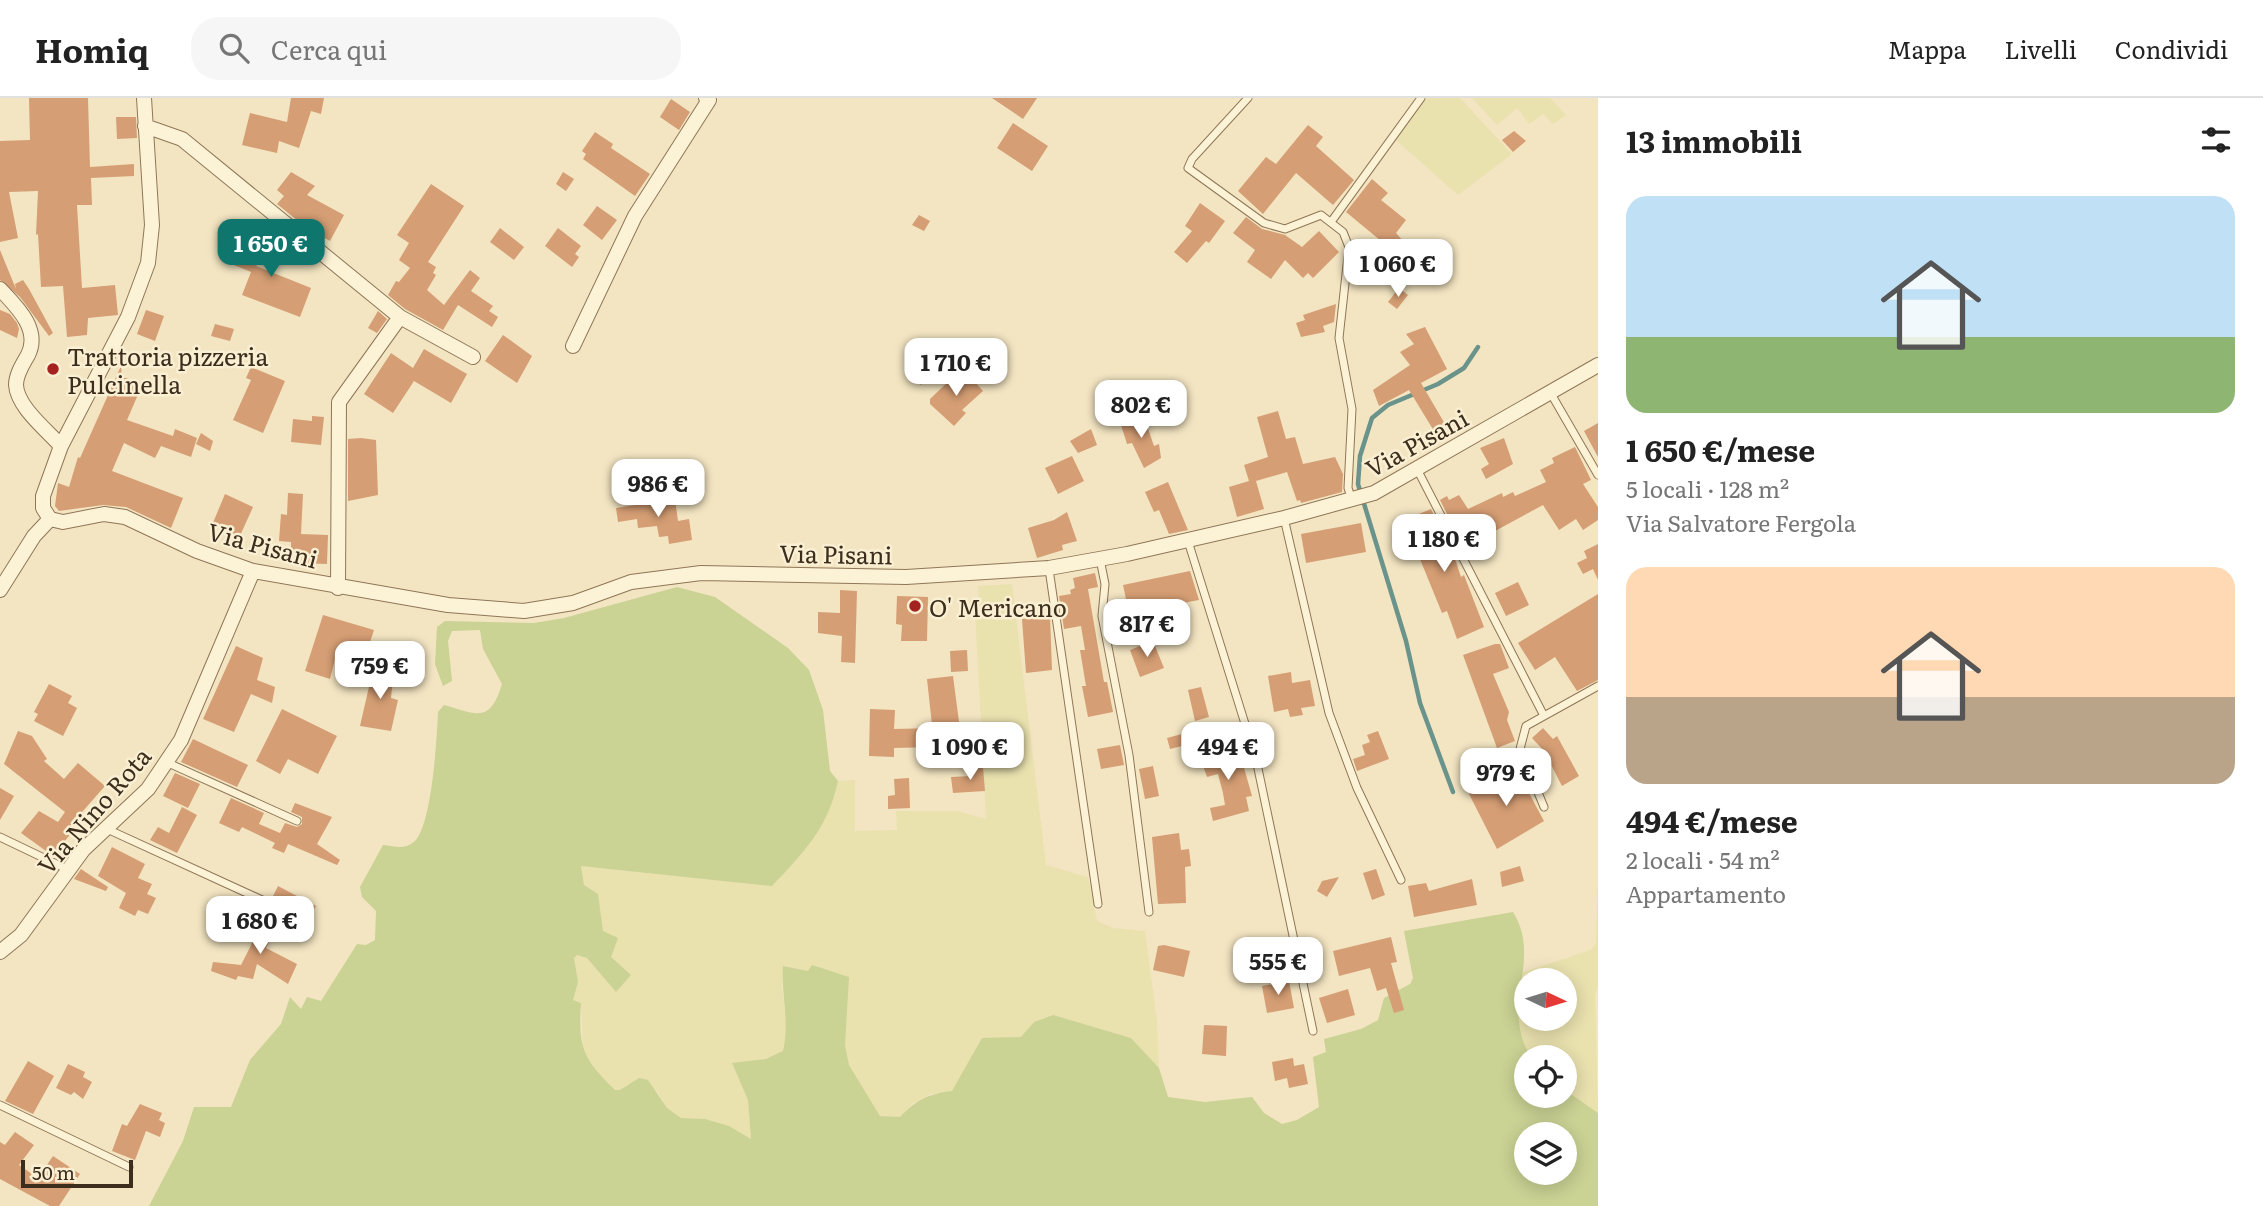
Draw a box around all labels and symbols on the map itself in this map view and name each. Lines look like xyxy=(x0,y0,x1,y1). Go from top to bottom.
pin: 1 650 € xyxy=(206,220,336,279)
pin: 1 060 € xyxy=(1333,240,1463,299)
place label: Trattoria pizzeria Pulcinella xyxy=(67,338,269,401)
pin: 1 710 € xyxy=(891,338,1021,398)
marker: Trattoria pizzeria Pulcinella xyxy=(45,361,61,377)
pin: 802 € xyxy=(1092,380,1190,440)
street label: Via Pisani xyxy=(1358,399,1474,485)
pin: 986 € xyxy=(609,460,707,519)
street label: Via Pisani xyxy=(204,512,322,576)
pin: 1 180 € xyxy=(1379,514,1509,574)
street label: Via Pisani xyxy=(779,535,893,571)
place label: O' Mericano xyxy=(929,589,1067,624)
marker: O' Mericano xyxy=(907,598,923,614)
pin: 817 € xyxy=(1098,600,1196,659)
pin: 759 € xyxy=(331,642,429,701)
pin: 1 090 € xyxy=(905,722,1035,782)
pin: 494 € xyxy=(1179,722,1277,782)
street label: Via Nino Rota xyxy=(28,739,158,881)
pin: 979 € xyxy=(1457,748,1555,808)
pin: 1 680 € xyxy=(195,896,325,956)
pin: 555 € xyxy=(1229,937,1327,997)
north arrow xyxy=(1514,968,1577,1031)
scale bar xyxy=(21,1157,133,1189)

